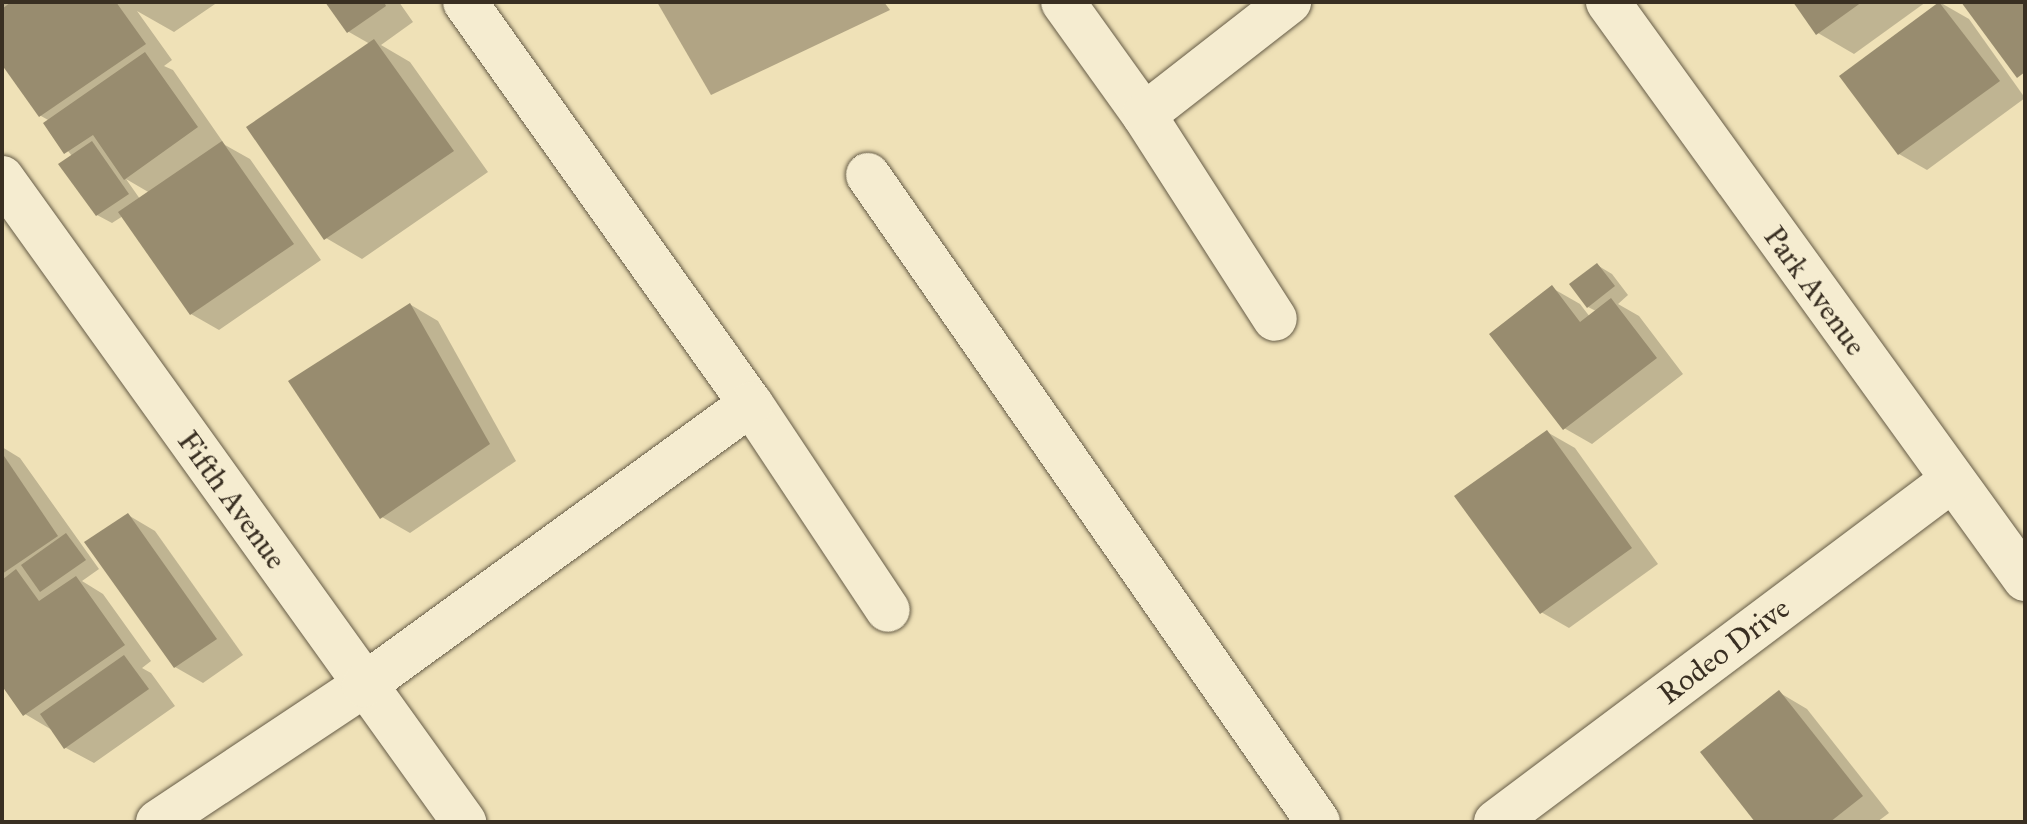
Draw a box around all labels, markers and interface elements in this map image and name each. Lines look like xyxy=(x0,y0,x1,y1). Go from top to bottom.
street label: Park Avenue xyxy=(1756,219,1874,363)
street label: Fifth Avenue xyxy=(170,424,294,576)
street label: Rodeo Drive xyxy=(1651,590,1797,712)

